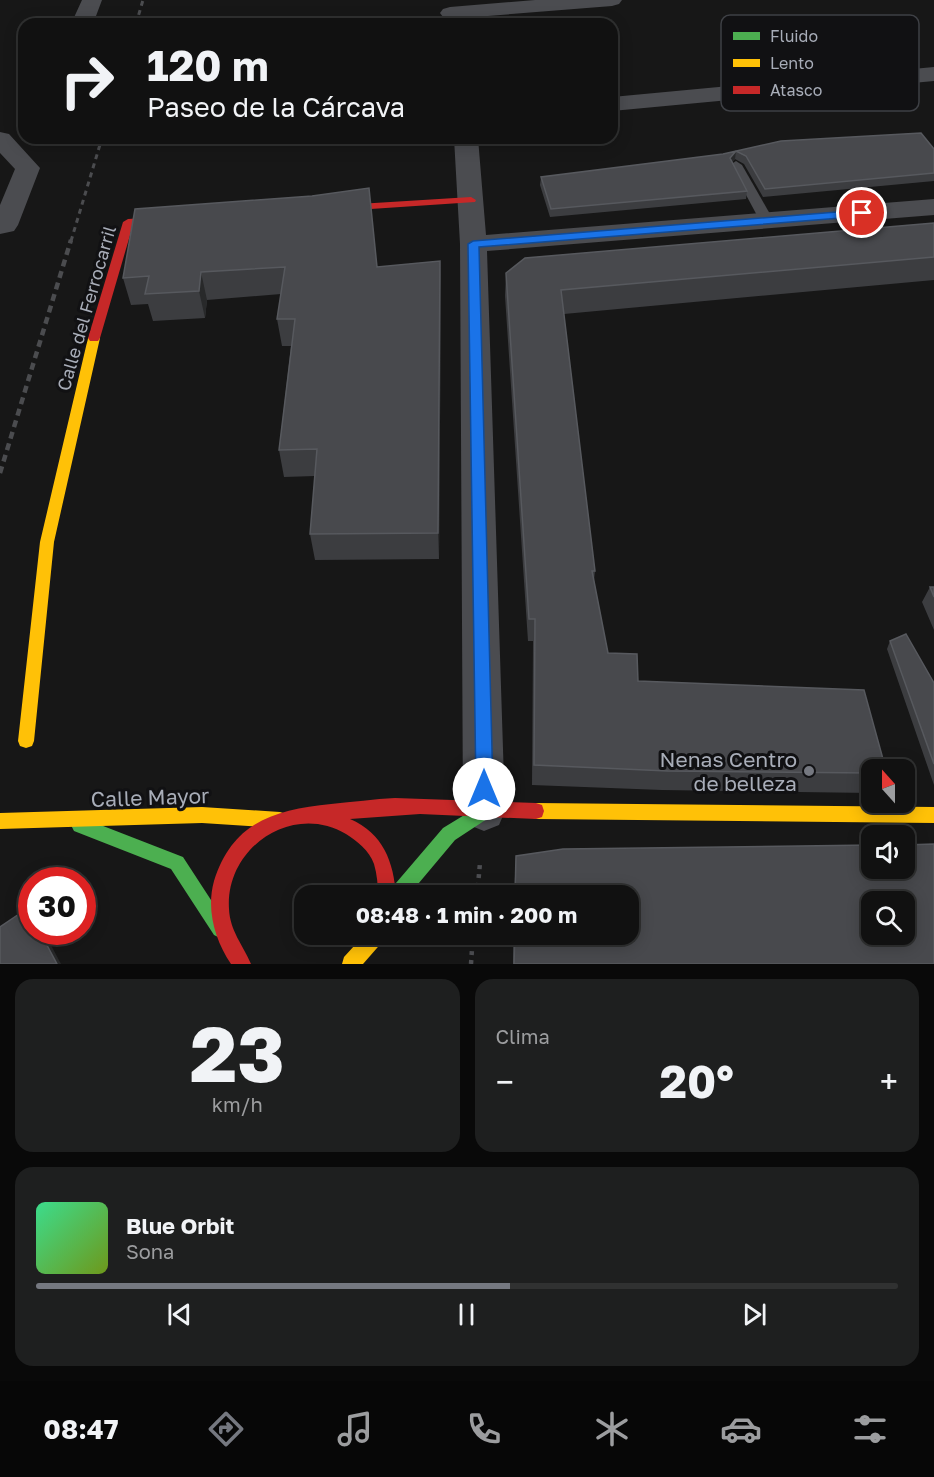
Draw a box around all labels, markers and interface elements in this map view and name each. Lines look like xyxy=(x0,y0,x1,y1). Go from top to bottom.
legend xyxy=(721,15,919,111)
text: Fluido xyxy=(770,26,818,46)
text: 120 m xyxy=(147,40,269,90)
icon: right xyxy=(48,42,126,120)
text: Lento xyxy=(770,53,814,73)
text: Atasco xyxy=(770,80,822,100)
text: Paseo de la Cárcava xyxy=(147,91,405,123)
pin xyxy=(836,187,887,238)
icon: arrive xyxy=(845,196,878,229)
street label: Calle del Ferrocarril xyxy=(52,223,120,393)
place label: Nenas Centro de belleza xyxy=(660,746,797,796)
position arrow xyxy=(452,757,516,821)
north arrow xyxy=(861,759,915,813)
map controls xyxy=(861,759,915,945)
marker: Nenas Centro de belleza xyxy=(802,764,816,778)
street label: Calle Mayor xyxy=(90,782,210,812)
button: sound xyxy=(861,825,915,879)
speed limit sign: 30 xyxy=(18,867,96,945)
button: search xyxy=(861,891,915,945)
text: 08:48 · 1 min · 200 m xyxy=(356,901,577,928)
text: 23 xyxy=(190,1006,285,1099)
text: Clima xyxy=(496,1024,550,1048)
text: 20° xyxy=(660,1054,734,1108)
text: − xyxy=(496,1062,514,1101)
text: + xyxy=(880,1062,898,1101)
text: km/h xyxy=(212,1092,263,1116)
text: Blue Orbit xyxy=(126,1212,234,1239)
text: Sona xyxy=(126,1239,174,1263)
icon: previous xyxy=(163,1298,196,1331)
icon: pause xyxy=(450,1298,483,1331)
icon: next xyxy=(738,1298,771,1331)
icon: directions xyxy=(205,1408,247,1450)
icon: music xyxy=(334,1408,376,1450)
icon: phone xyxy=(463,1408,505,1450)
icon: climate xyxy=(591,1408,633,1450)
icon: car xyxy=(720,1408,762,1450)
icon: filters xyxy=(849,1408,891,1450)
text: 08:47 xyxy=(43,1413,118,1445)

